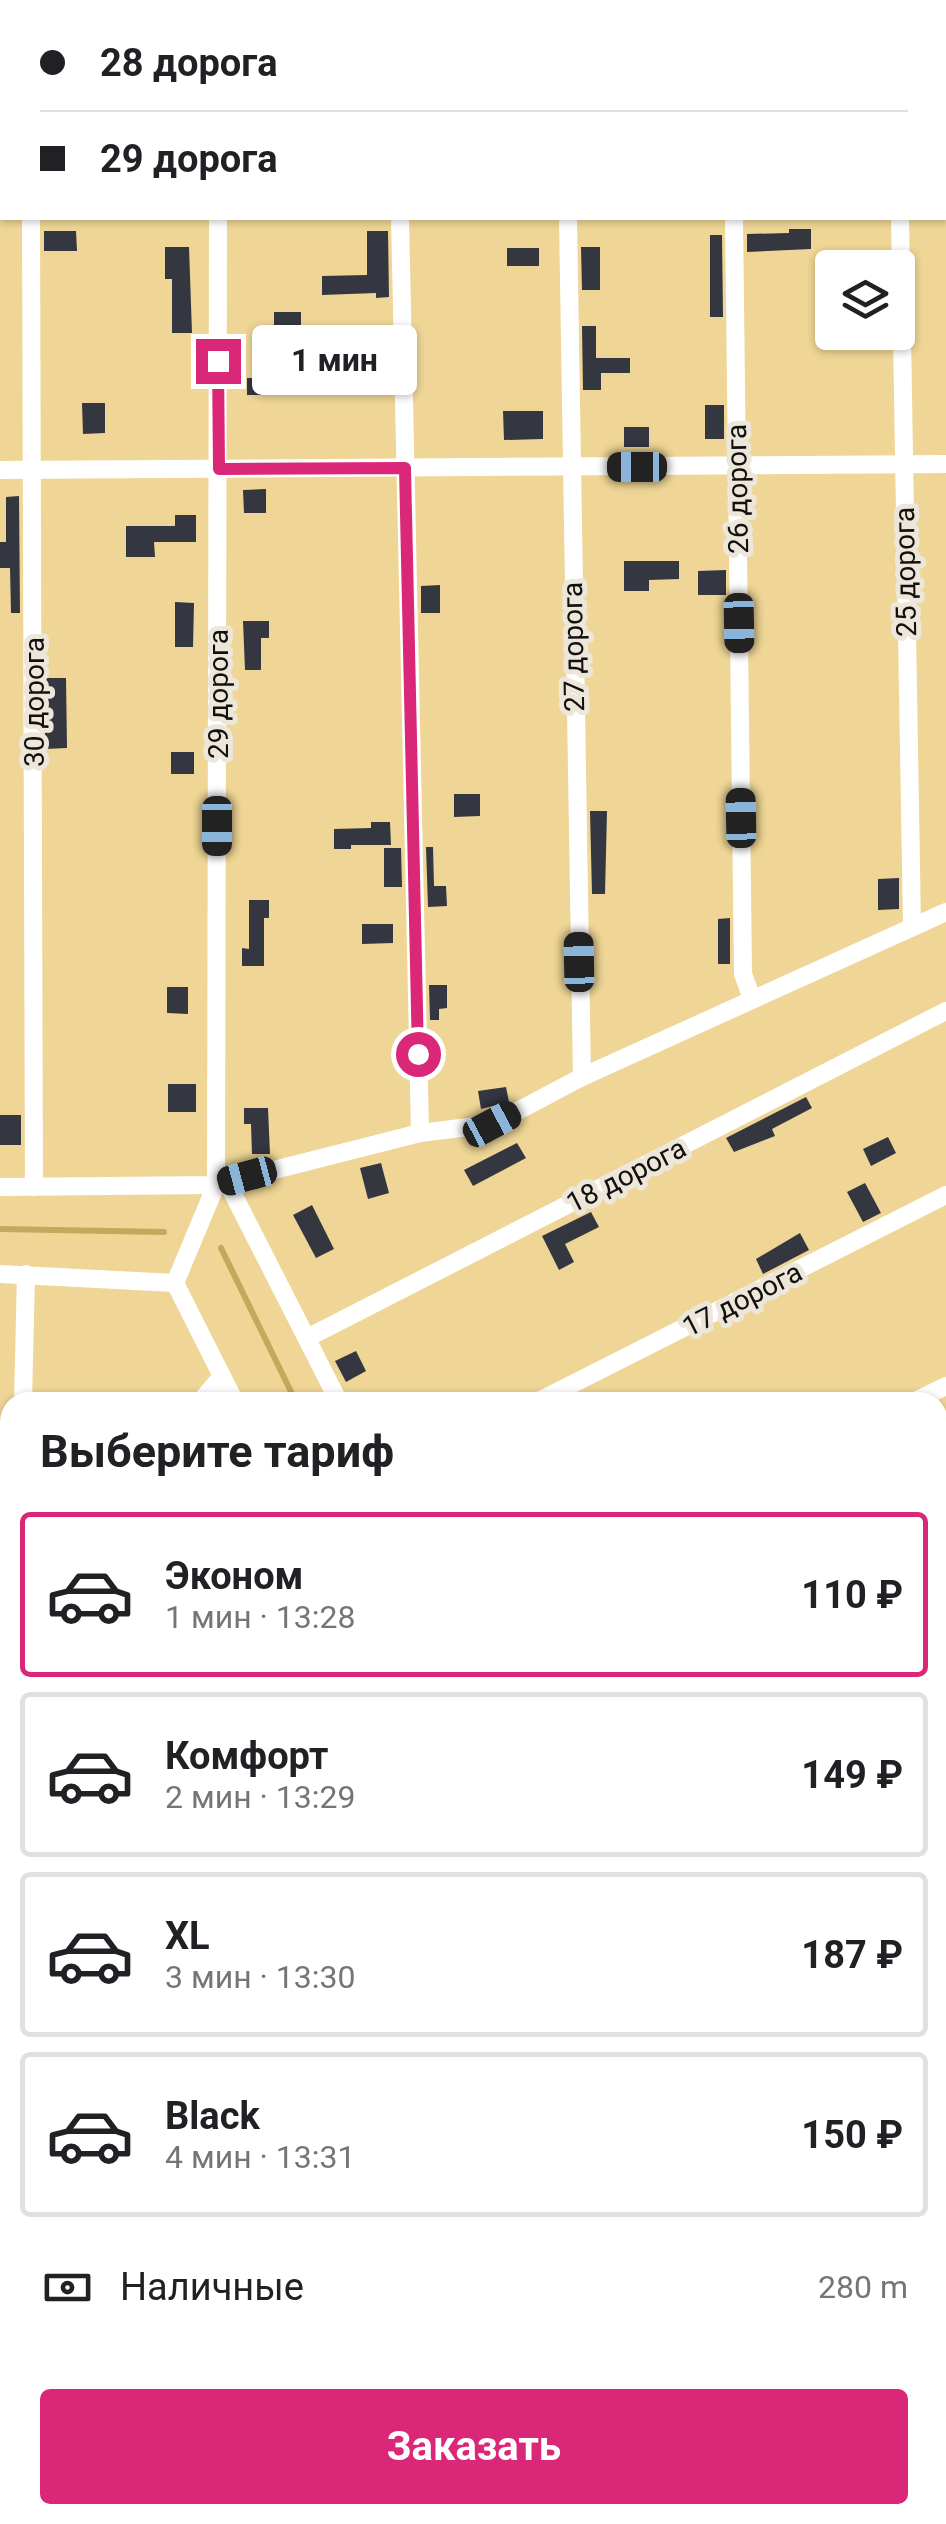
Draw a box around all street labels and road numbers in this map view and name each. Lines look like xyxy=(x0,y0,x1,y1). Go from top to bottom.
street label: 26 дорога xyxy=(720,424,755,554)
street label: 25 дорога xyxy=(888,507,923,637)
street label: 27 дорога xyxy=(556,582,591,712)
street label: 29 дорога xyxy=(202,629,235,759)
street label: 30 дорога xyxy=(18,637,51,767)
street label: 18 дорога xyxy=(561,1131,692,1220)
street label: 17 дорога xyxy=(677,1255,808,1344)

